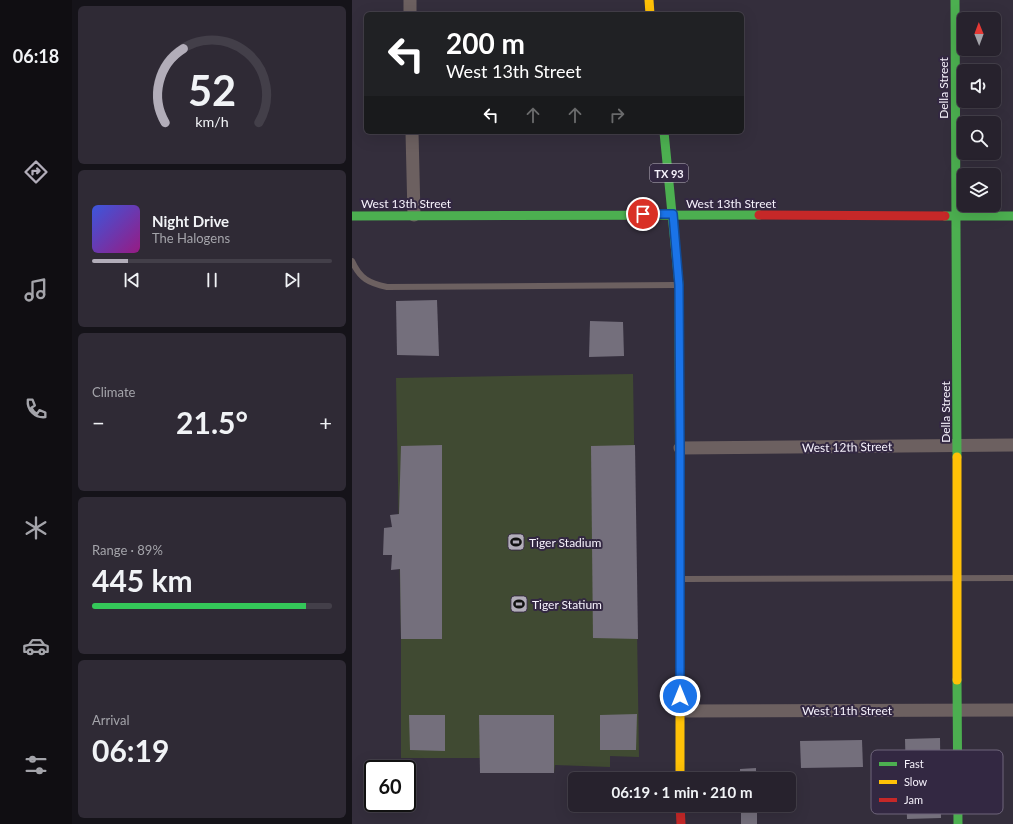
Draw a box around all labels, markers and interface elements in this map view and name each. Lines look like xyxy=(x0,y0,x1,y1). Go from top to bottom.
north arrow xyxy=(957,12,1001,56)
map controls xyxy=(957,12,1001,212)
text: 200 m xyxy=(446,26,525,60)
icon: left xyxy=(380,28,432,80)
text: 06:18 xyxy=(13,45,59,67)
street label: Della Street xyxy=(936,56,951,119)
text: West 13th Street xyxy=(446,60,581,82)
button: sound xyxy=(957,64,1001,108)
text: 52 xyxy=(188,65,236,115)
icon: left xyxy=(480,104,502,126)
icon: ahead xyxy=(522,104,544,126)
icon: ahead xyxy=(564,104,586,126)
icon: right xyxy=(606,104,628,126)
text: km/h xyxy=(195,112,229,129)
button: search xyxy=(957,116,1001,160)
icon: directions xyxy=(22,158,50,186)
road number: TX 93 xyxy=(650,164,688,182)
button: layers xyxy=(957,168,1001,212)
street label: West 13th Street xyxy=(361,196,452,211)
street label: West 13th Street xyxy=(686,196,777,211)
pin xyxy=(626,197,660,231)
icon: arrive xyxy=(632,203,654,225)
text: Night Drive xyxy=(152,212,229,230)
text: The Halogens xyxy=(152,230,230,246)
icon: previous xyxy=(121,269,143,291)
icon: pause xyxy=(201,269,223,291)
icon: next xyxy=(281,269,303,291)
icon: music xyxy=(22,276,50,304)
street label: Della Street xyxy=(938,380,953,443)
text: Climate xyxy=(92,384,135,400)
icon: phone xyxy=(22,395,50,423)
text: 21.5° xyxy=(176,404,248,440)
text: − xyxy=(92,409,105,436)
text: + xyxy=(319,409,332,436)
street label: West 12th Street xyxy=(802,439,893,455)
icon: climate xyxy=(22,514,50,542)
sports icon: Tiger Stadium xyxy=(506,532,526,552)
place label: Tiger Stadium xyxy=(529,535,601,550)
text: Range · 89% xyxy=(92,542,163,558)
text: 445 km xyxy=(92,562,193,598)
sports icon: Tiger Statium xyxy=(509,594,529,614)
place label: Tiger Statium xyxy=(532,597,602,612)
icon: car xyxy=(22,632,50,660)
position arrow xyxy=(659,675,701,717)
street label: West 11th Street xyxy=(802,703,893,718)
text: Arrival xyxy=(92,712,129,728)
text: 06:19 xyxy=(92,732,169,768)
legend xyxy=(871,750,1003,814)
icon: filters xyxy=(22,751,50,779)
text: Fast xyxy=(904,757,924,770)
speed limit sign: 60 xyxy=(364,760,416,812)
text: Slow xyxy=(904,775,928,788)
text: 06:19 · 1 min · 210 m xyxy=(612,783,752,801)
text: Jam xyxy=(904,793,923,806)

